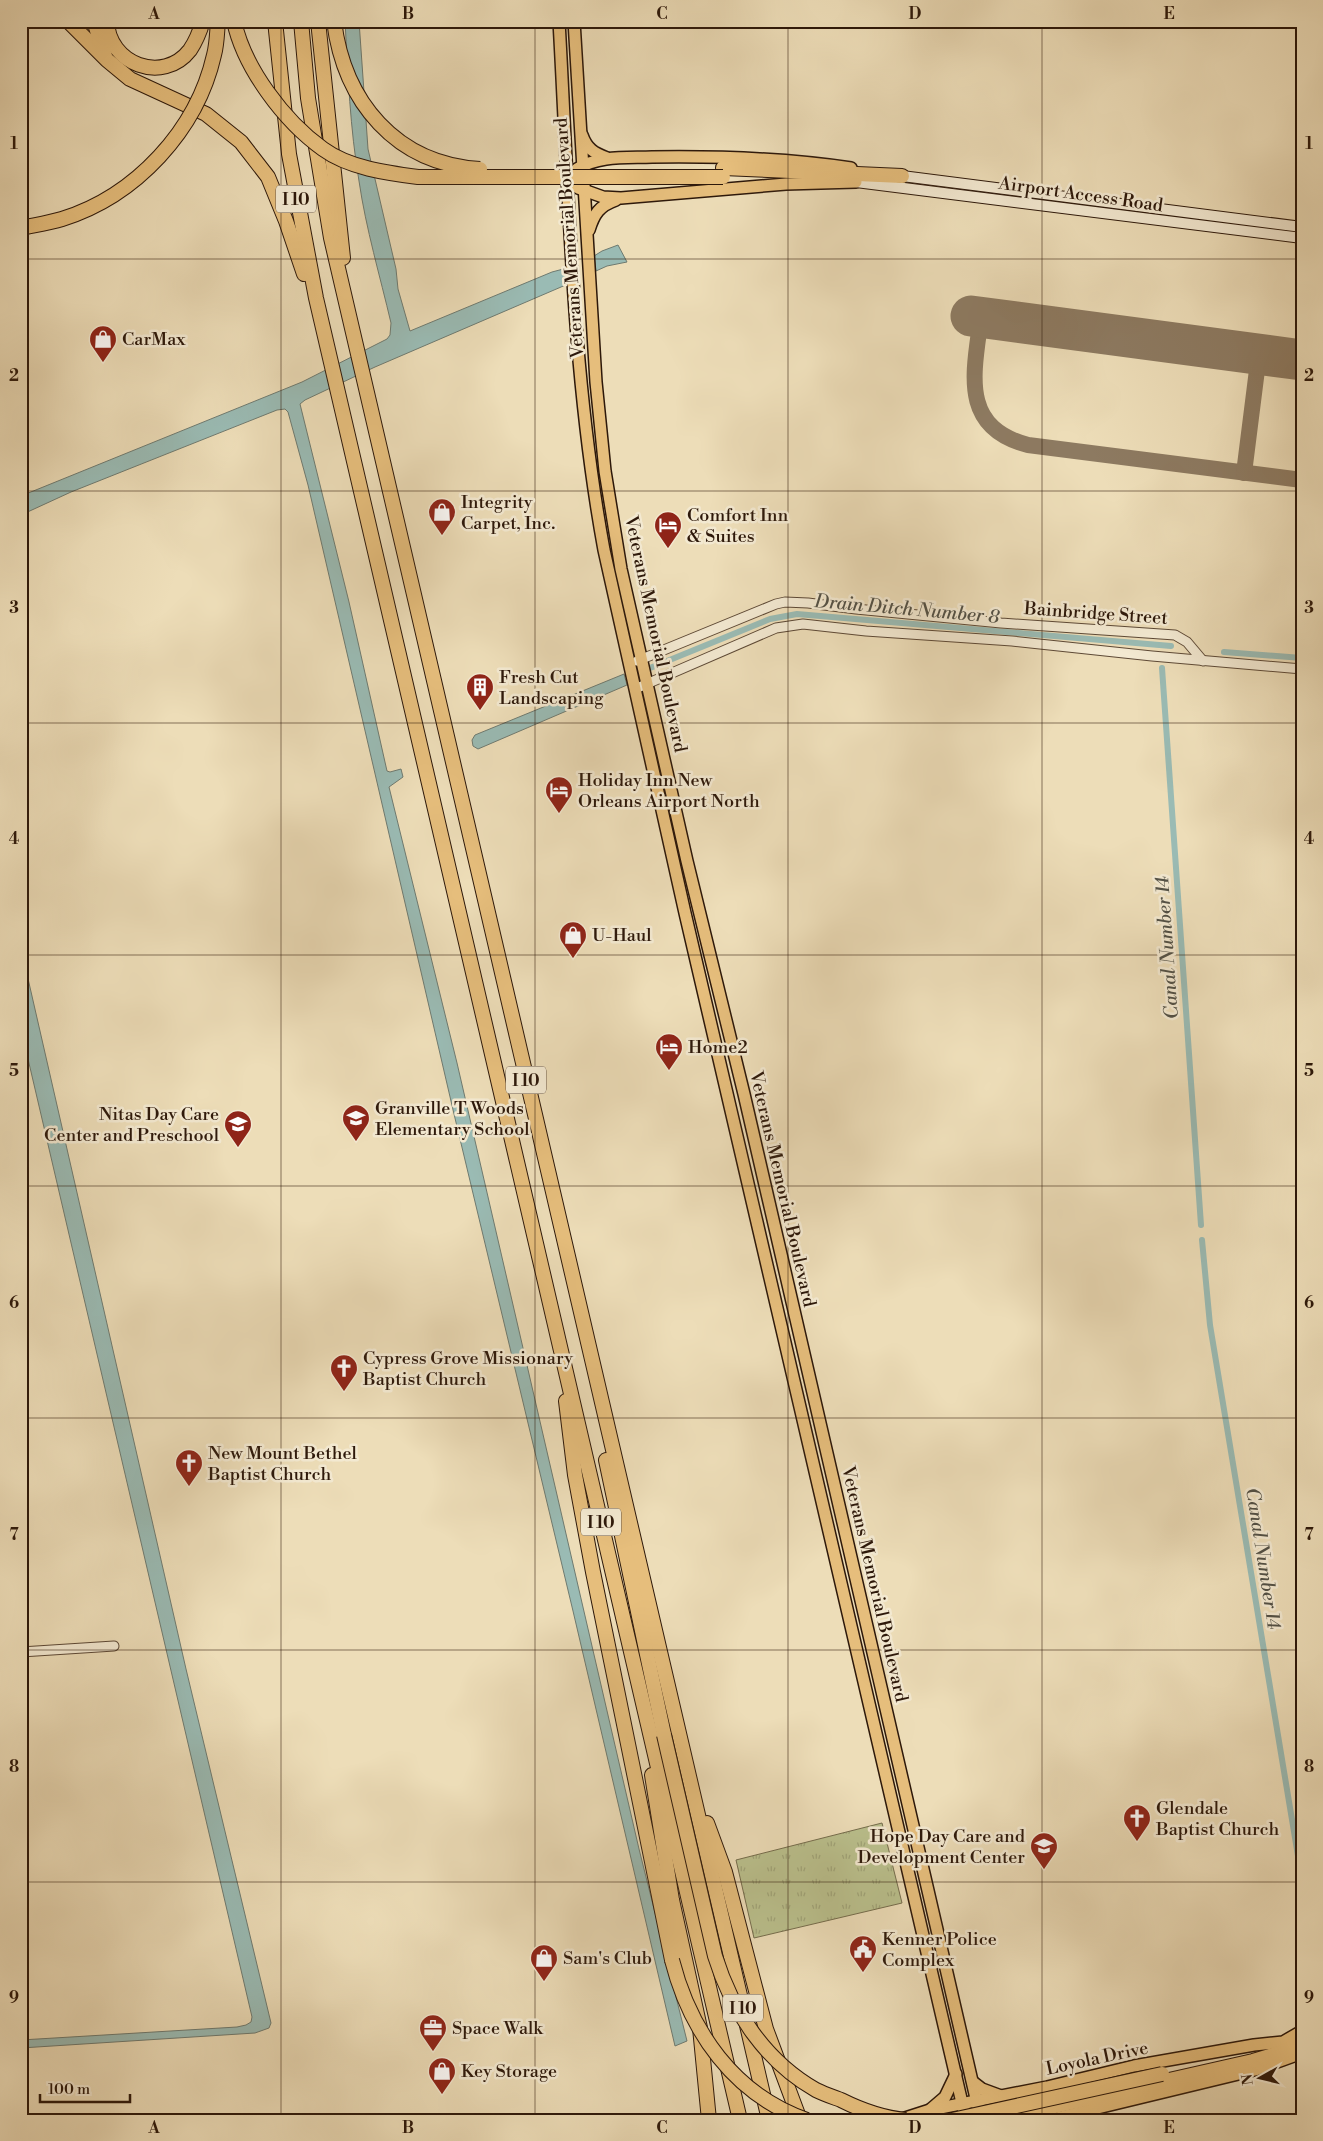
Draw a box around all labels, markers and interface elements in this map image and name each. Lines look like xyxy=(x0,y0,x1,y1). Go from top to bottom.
text: A xyxy=(147,4,160,24)
text: B xyxy=(402,4,414,24)
text: C xyxy=(656,4,668,24)
text: D xyxy=(909,4,922,24)
text: E xyxy=(1163,4,1175,24)
street label: Veterans Memorial Boulevard xyxy=(550,116,589,360)
text: 1 xyxy=(10,134,18,154)
text: 1 xyxy=(1305,134,1313,154)
street label: Airport Access Road xyxy=(996,171,1165,218)
road number: I 10 xyxy=(276,185,316,212)
shop icon: CarMax xyxy=(88,324,118,363)
place label: CarMax xyxy=(122,328,186,351)
text: 2 xyxy=(9,366,19,386)
text: 2 xyxy=(1304,366,1314,386)
place label: Integrity Carpet, Inc. xyxy=(461,491,555,535)
shop icon: Integrity Carpet, Inc. xyxy=(427,497,457,536)
place label: Comfort Inn & Suites xyxy=(687,504,788,548)
hotel icon: Comfort Inn & Suites xyxy=(653,510,683,549)
street label: Veterans Memorial Boulevard xyxy=(619,513,692,755)
water label: Drain Ditch Number 8 xyxy=(812,589,1001,629)
street label: Bainbridge Street xyxy=(1022,597,1169,630)
text: 3 xyxy=(9,598,19,618)
text: 3 xyxy=(1304,598,1314,618)
place label: Fresh Cut Landscaping xyxy=(499,666,604,710)
building icon: Fresh Cut Landscaping xyxy=(465,672,495,711)
place label: Holiday Inn New Orleans Airport North xyxy=(578,769,760,813)
hotel icon: Holiday Inn New Orleans Airport North xyxy=(544,775,574,814)
text: 4 xyxy=(9,829,20,849)
text: 4 xyxy=(1304,829,1315,849)
water label: Canal Number 14 xyxy=(1150,875,1184,1020)
shop icon: U-Haul xyxy=(558,920,588,959)
place label: U-Haul xyxy=(592,924,652,947)
hotel icon: Home2 xyxy=(654,1032,684,1071)
place label: Home2 xyxy=(688,1036,748,1059)
text: 5 xyxy=(9,1061,19,1081)
text: 5 xyxy=(1304,1061,1314,1081)
road number: I 10 xyxy=(506,1066,546,1094)
street label: Veterans Memorial Boulevard xyxy=(744,1068,821,1310)
place label: Granville T Woods Elementary School xyxy=(375,1097,530,1141)
place label: Nitas Day Care Center and Preschool xyxy=(44,1103,220,1147)
school or university icon: Granville T Woods Elementary School xyxy=(341,1103,371,1142)
school or university icon: Nitas Day Care Center and Preschool xyxy=(223,1109,253,1148)
text: 6 xyxy=(9,1293,19,1313)
text: 6 xyxy=(1304,1293,1314,1313)
place label: Cypress Grove Missionary Baptist Church xyxy=(362,1347,573,1391)
church icon: Cypress Grove Missionary Baptist Church xyxy=(329,1353,359,1392)
place label: New Mount Bethel Baptist Church xyxy=(207,1442,358,1486)
church icon: New Mount Bethel Baptist Church xyxy=(174,1448,204,1487)
street label: Veterans Memorial Boulevard xyxy=(836,1463,913,1705)
water label: Canal Number 14 xyxy=(1240,1486,1286,1631)
road number: I 10 xyxy=(581,1508,621,1535)
text: 7 xyxy=(9,1525,19,1545)
text: 7 xyxy=(1304,1525,1314,1545)
text: 8 xyxy=(9,1757,19,1777)
text: 8 xyxy=(1304,1757,1314,1777)
place label: Glendale Baptist Church xyxy=(1155,1797,1279,1841)
church icon: Glendale Baptist Church xyxy=(1122,1803,1152,1842)
place label: Hope Day Care and Development Center xyxy=(857,1825,1026,1869)
school or university icon: Hope Day Care and Development Center xyxy=(1029,1831,1059,1870)
place label: Kenner Police Complex xyxy=(882,1928,997,1972)
public building icon: Kenner Police Complex xyxy=(848,1934,878,1973)
shop icon: Sam's Club xyxy=(529,1943,559,1982)
place label: Sam's Club xyxy=(563,1947,652,1970)
text: 9 xyxy=(9,1988,19,2008)
text: 9 xyxy=(1304,1988,1314,2008)
road number: I 10 xyxy=(723,1995,763,2022)
office icon: Space Walk xyxy=(418,2013,448,2052)
place label: Space Walk xyxy=(452,2017,544,2040)
street label: Loyola Drive xyxy=(1044,2036,1150,2081)
north arrow xyxy=(1236,2054,1286,2104)
shop icon: Key Storage xyxy=(427,2056,457,2095)
place label: Key Storage xyxy=(461,2060,557,2083)
scale bar xyxy=(40,2071,130,2103)
text: N xyxy=(1238,2073,1258,2086)
text: 100 m xyxy=(48,2080,90,2099)
text: A xyxy=(147,2118,160,2138)
text: B xyxy=(402,2118,414,2138)
text: C xyxy=(656,2118,668,2138)
text: D xyxy=(909,2118,922,2138)
text: E xyxy=(1163,2118,1175,2138)

